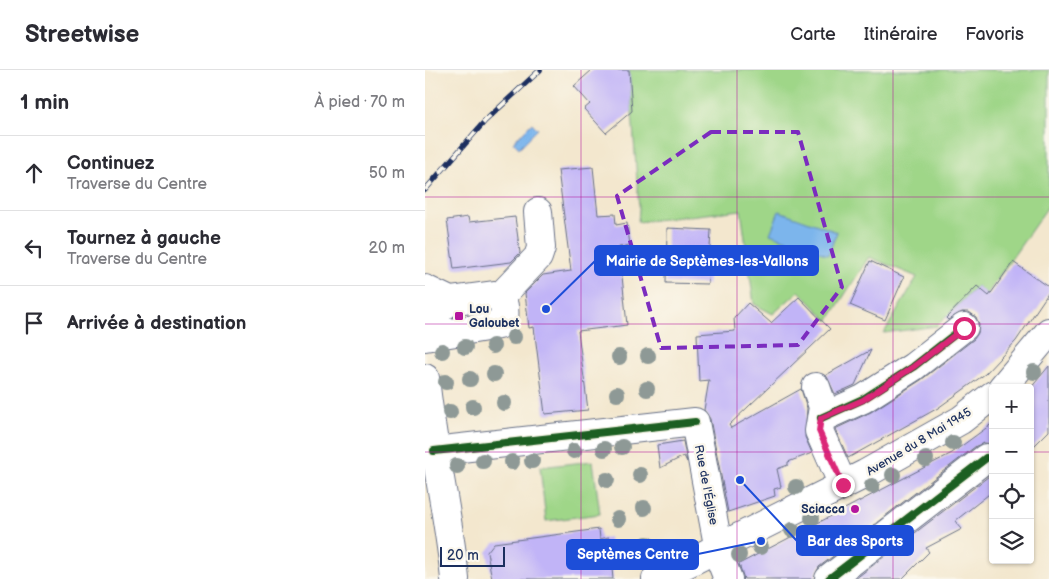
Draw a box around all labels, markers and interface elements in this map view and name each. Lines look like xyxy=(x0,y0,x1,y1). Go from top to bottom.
text: Streetwise xyxy=(25,20,139,49)
text: Carte xyxy=(790,24,836,45)
text: Itinéraire xyxy=(864,24,937,45)
text: Favoris xyxy=(965,24,1024,45)
text: 1 min xyxy=(20,90,69,115)
text: À pied · 70 m xyxy=(314,93,405,112)
text: Continuez xyxy=(67,152,154,175)
icon: ahead xyxy=(20,159,48,187)
text: 50 m xyxy=(369,164,405,183)
text: Traverse du Centre xyxy=(67,175,207,194)
text: Tournez à gauche xyxy=(67,227,221,250)
icon: left xyxy=(20,234,48,262)
text: 20 m xyxy=(369,239,405,258)
callout: Mairie de Septèmes-les-Vallons xyxy=(595,246,818,275)
text: Traverse du Centre xyxy=(67,250,207,269)
text: Mairie de Septèmes-les-Vallons xyxy=(606,253,808,270)
place label: Lou Galoubet xyxy=(469,302,519,331)
icon: arrive xyxy=(20,309,48,337)
marker: Lou Galoubet xyxy=(453,310,465,322)
text: Arrivée à destination xyxy=(67,312,246,335)
route start xyxy=(953,317,976,340)
map controls xyxy=(989,384,1034,564)
button: + xyxy=(989,384,1034,429)
street label: Avenue du 8 Mai 1945 xyxy=(864,405,974,479)
button: − xyxy=(989,429,1034,474)
street label: Rue de l'Église xyxy=(691,443,722,526)
route end xyxy=(832,474,855,497)
button: locate xyxy=(989,474,1034,519)
place label: Sciacca xyxy=(801,502,845,517)
marker: Sciacca xyxy=(849,503,861,515)
button: layers xyxy=(989,519,1034,564)
callout: Bar des Sports xyxy=(797,526,913,555)
text: Bar des Sports xyxy=(807,533,903,550)
callout: Septèmes Centre xyxy=(567,540,698,569)
scale bar xyxy=(440,544,505,567)
text: Septèmes Centre xyxy=(577,546,689,563)
text: 20 m xyxy=(447,547,479,564)

